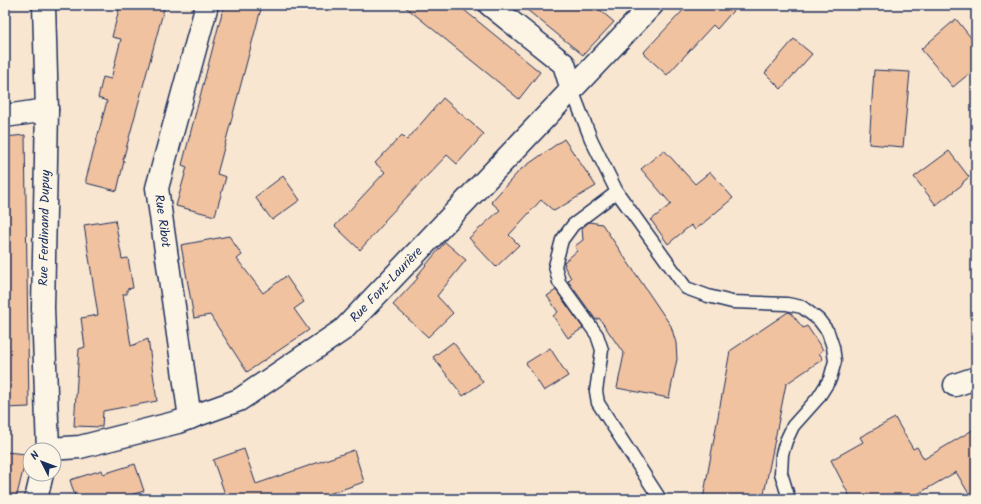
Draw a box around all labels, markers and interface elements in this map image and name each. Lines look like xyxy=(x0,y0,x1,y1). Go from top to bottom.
street label: Rue Ferdinand Dupuy xyxy=(33,169,57,286)
street label: Rue Ribot xyxy=(148,193,176,250)
street label: Rue Font-Laurière xyxy=(345,242,428,328)
north arrow xyxy=(22,442,62,482)
text: N xyxy=(26,447,44,465)

